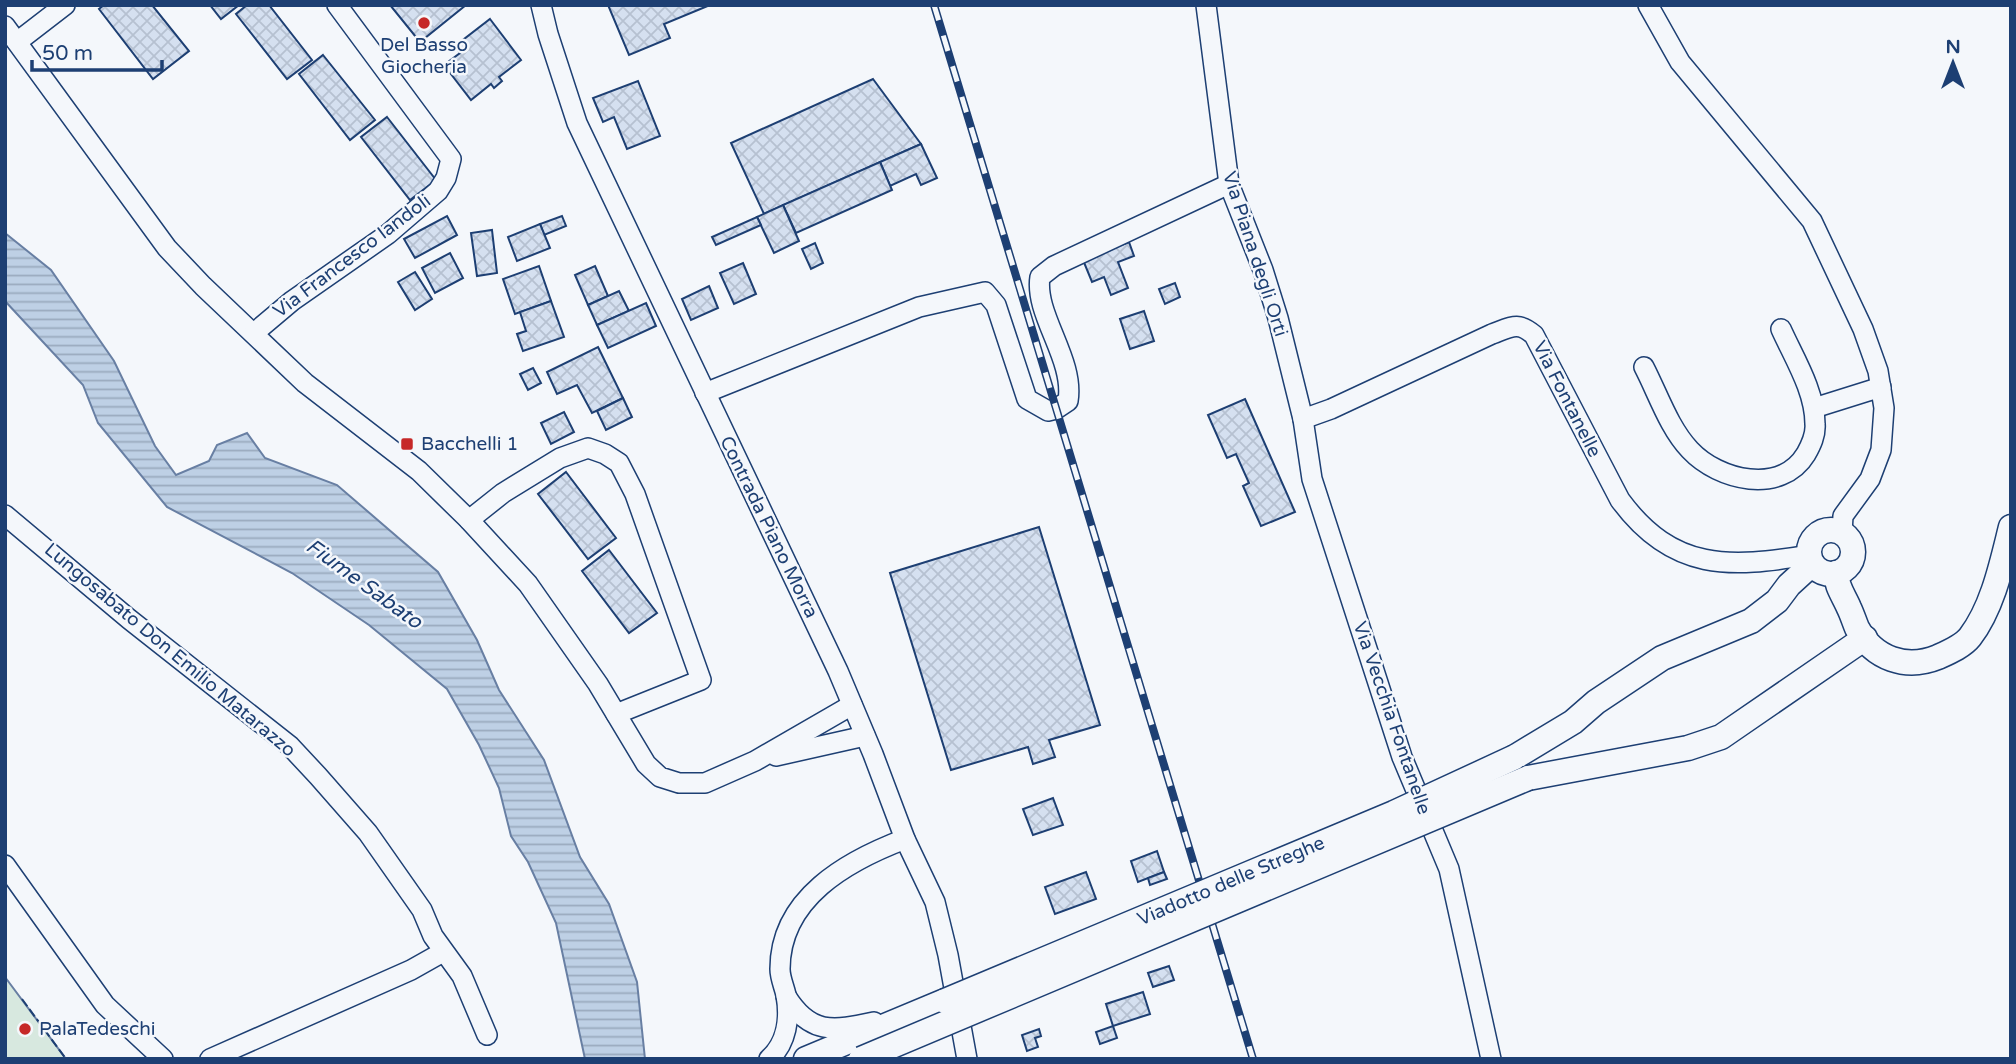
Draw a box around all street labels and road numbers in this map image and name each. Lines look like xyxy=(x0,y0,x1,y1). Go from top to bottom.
street label: Via Piana degli Orti xyxy=(1218,169,1292,339)
street label: Via Francesco Iandoli xyxy=(269,190,435,322)
street label: Via Fontanelle xyxy=(1528,337,1606,461)
street label: Contrada Piano Morra xyxy=(715,432,823,622)
street label: Lungosabato Don Emilio Matarazzo xyxy=(40,538,300,762)
street label: Via Vecchia Fontanelle xyxy=(1349,619,1435,817)
street label: Viadotto delle Streghe xyxy=(1134,832,1328,930)

